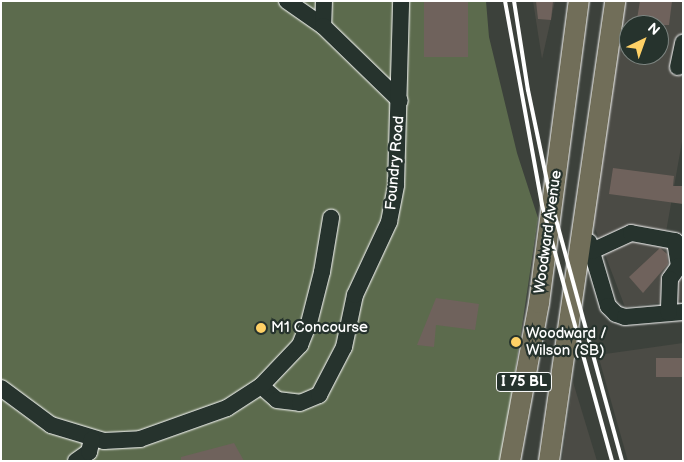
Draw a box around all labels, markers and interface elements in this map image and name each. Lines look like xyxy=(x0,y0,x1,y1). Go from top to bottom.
north arrow xyxy=(619,15,669,65)
text: N xyxy=(644,19,663,39)
street label: Foundry Road xyxy=(382,115,408,211)
street label: Woodward Avenue xyxy=(530,169,566,295)
place label: M1 Concourse xyxy=(271,319,368,337)
marker: M1 Concourse xyxy=(255,322,267,334)
place label: Woodward / Wilson (SB) xyxy=(526,324,607,359)
marker: Woodward / Wilson (SB) xyxy=(510,336,522,348)
road number: I 75 BL xyxy=(495,371,553,394)

